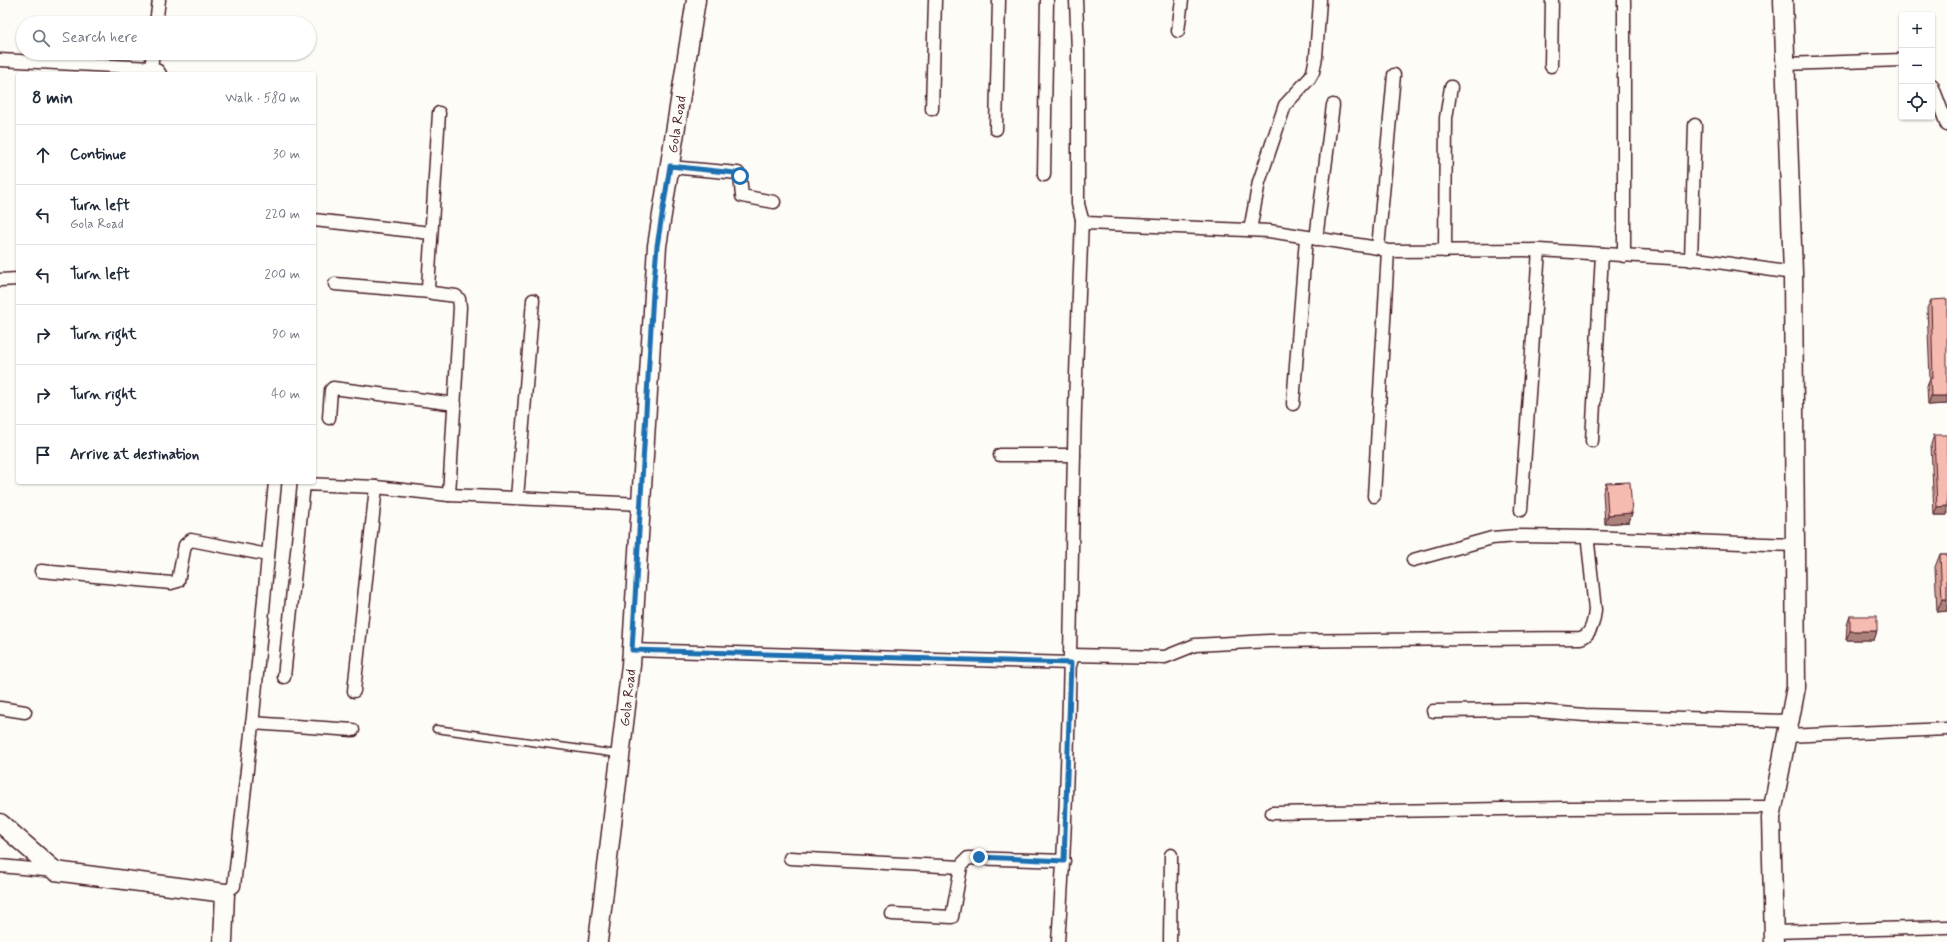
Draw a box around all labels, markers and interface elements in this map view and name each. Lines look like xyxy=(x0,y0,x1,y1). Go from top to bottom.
map controls xyxy=(1899,12,1935,120)
button: + xyxy=(1899,12,1935,48)
search box xyxy=(16,16,316,60)
icon: search xyxy=(30,27,52,49)
text: Search here xyxy=(62,28,138,48)
button: − xyxy=(1899,48,1935,84)
button: locate xyxy=(1899,84,1935,120)
text: 8 min xyxy=(32,87,73,109)
text: Walk · 580 m xyxy=(225,90,300,107)
street label: Gola Road xyxy=(664,94,691,154)
icon: ahead xyxy=(32,144,54,166)
text: Continue xyxy=(70,145,126,165)
text: 30 m xyxy=(273,146,300,163)
route start xyxy=(731,167,749,185)
text: Turn left xyxy=(70,196,130,216)
icon: left xyxy=(32,204,54,226)
text: 220 m xyxy=(265,206,300,223)
text: Gola Road xyxy=(70,216,124,233)
icon: left xyxy=(32,264,54,286)
text: Turn left xyxy=(70,265,130,285)
text: 200 m xyxy=(265,266,300,283)
icon: right xyxy=(32,324,54,346)
text: Turn right xyxy=(70,325,137,345)
text: 90 m xyxy=(272,326,300,343)
icon: right xyxy=(32,384,54,406)
text: Turn right xyxy=(70,385,137,405)
text: 40 m xyxy=(271,386,300,403)
icon: arrive xyxy=(32,444,54,466)
text: Arrive at destination xyxy=(70,445,199,465)
street label: Gola Road xyxy=(616,668,640,728)
route end xyxy=(970,848,988,866)

